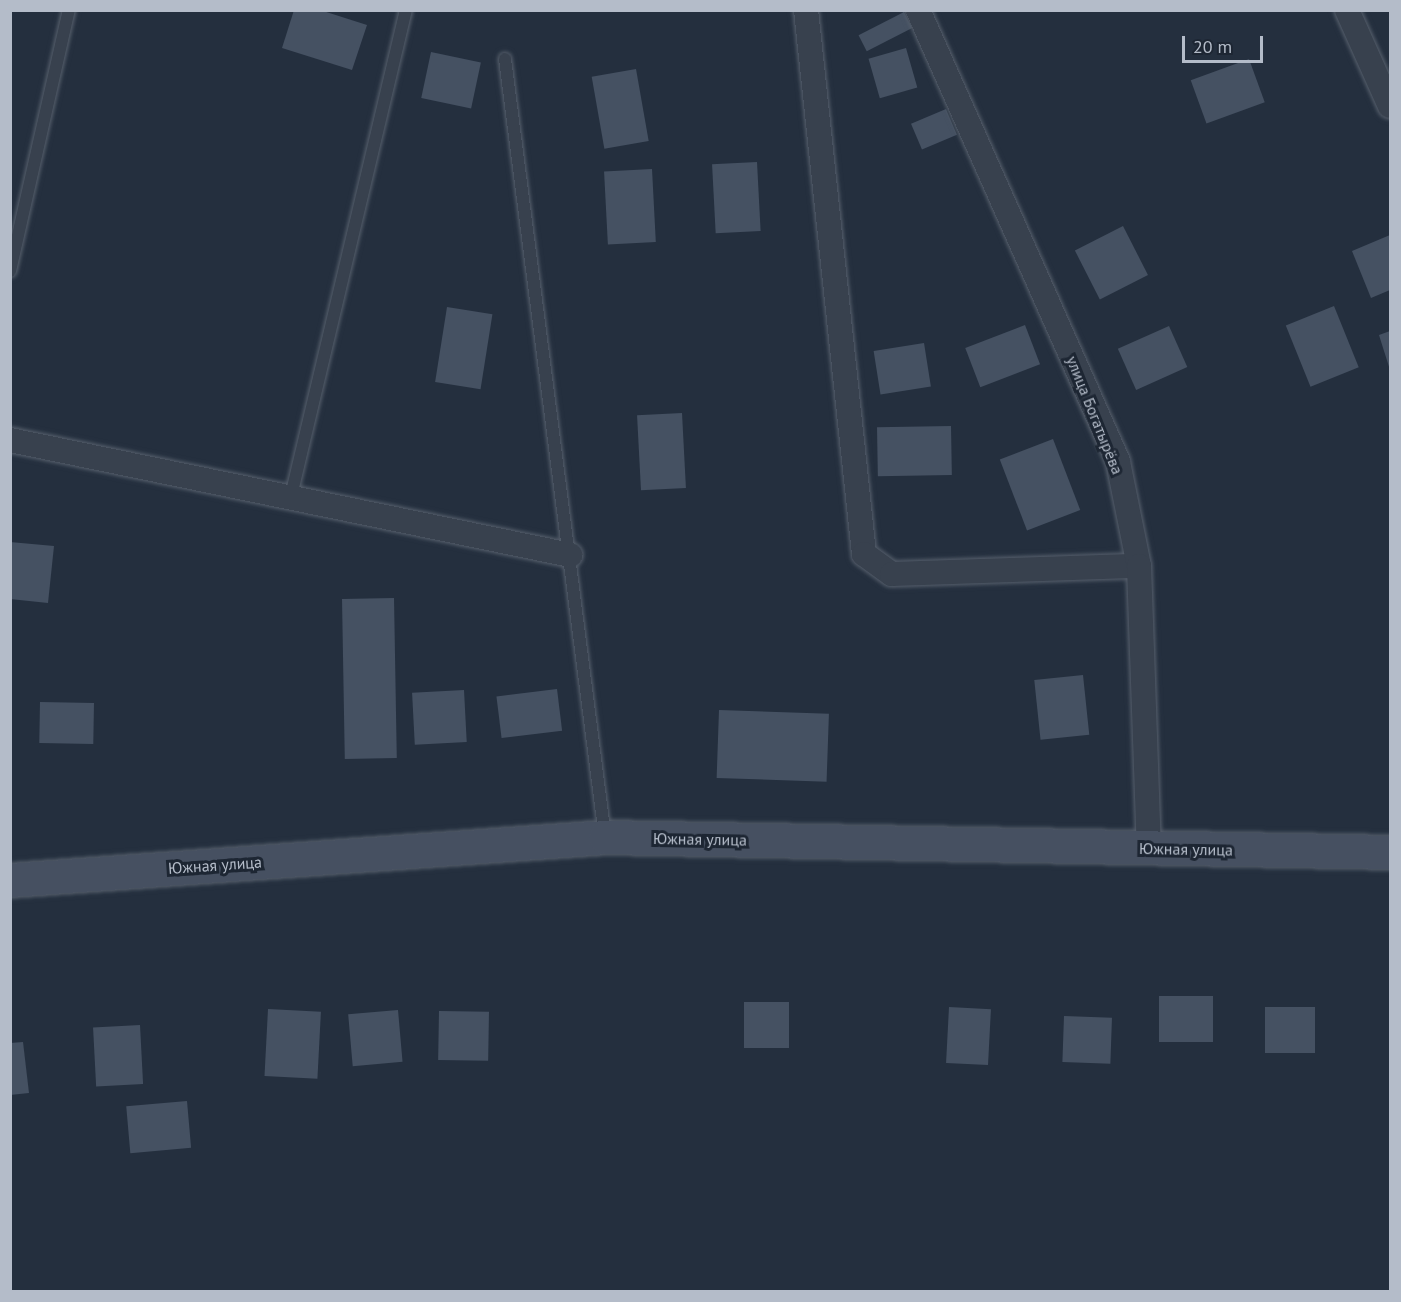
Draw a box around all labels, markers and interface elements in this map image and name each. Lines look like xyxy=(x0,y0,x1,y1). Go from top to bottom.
scale bar xyxy=(1185,24,1266,62)
text: 20 m xyxy=(1193,35,1232,58)
street label: улица Богатырёва xyxy=(1063,353,1127,477)
street label: Южная улица xyxy=(653,829,747,849)
street label: Южная улица xyxy=(1139,839,1233,859)
street label: Южная улица xyxy=(167,852,263,878)

